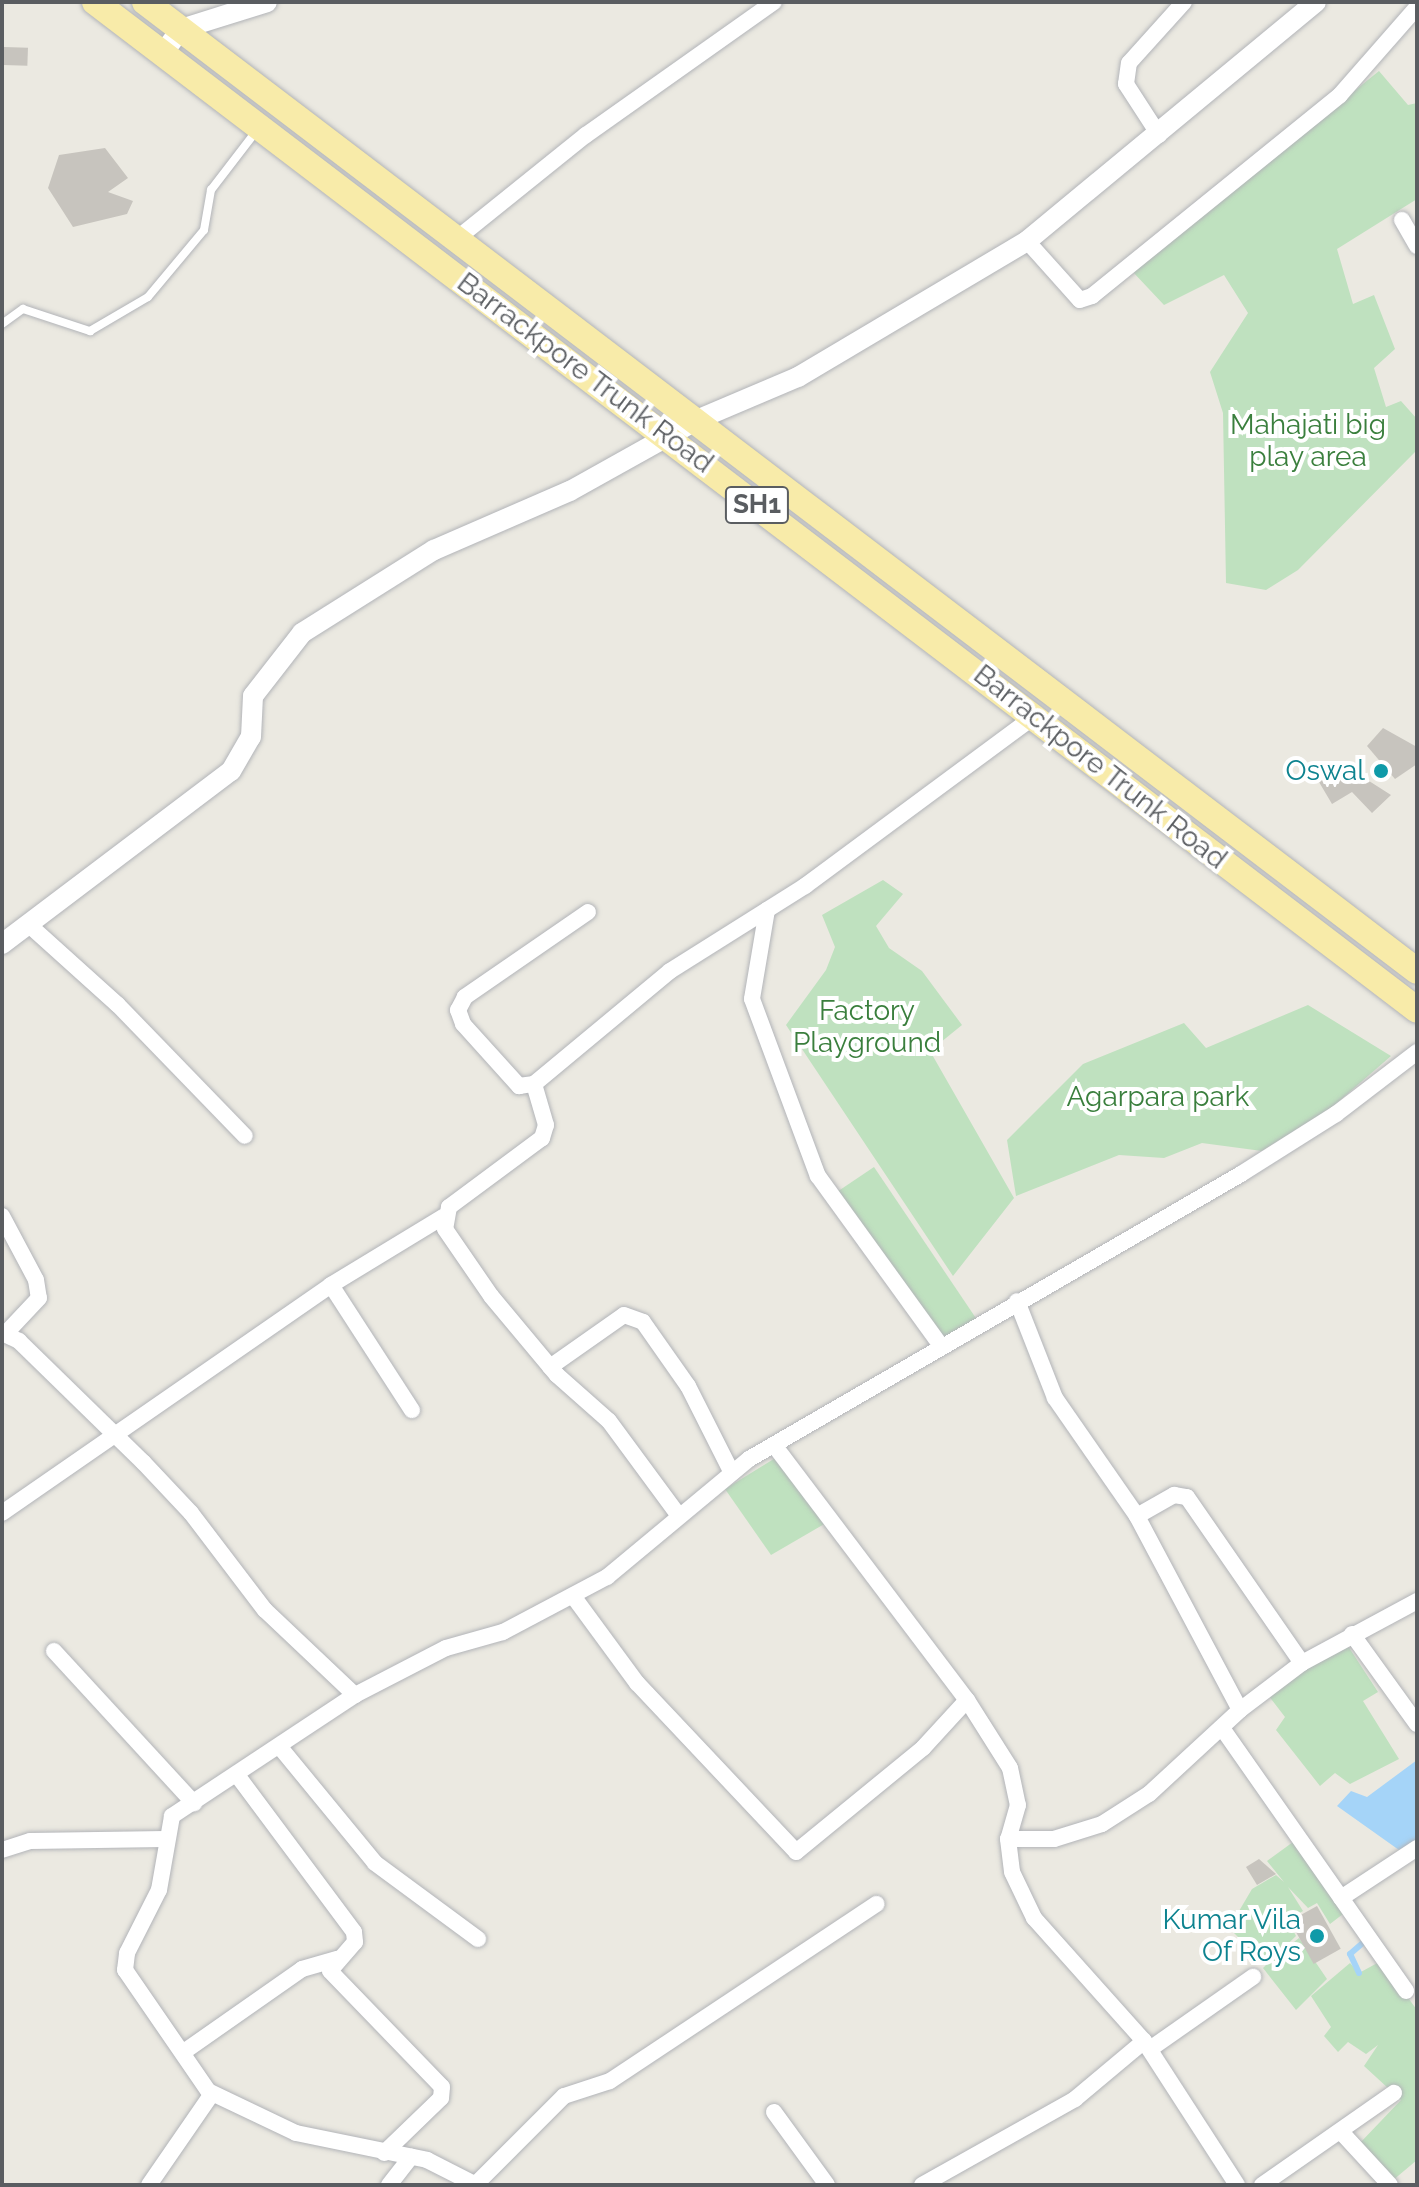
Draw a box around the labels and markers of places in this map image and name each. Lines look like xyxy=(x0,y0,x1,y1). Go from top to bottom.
place label: Oswal xyxy=(1285,754,1365,788)
marker: Oswal xyxy=(1372,762,1390,780)
place label: Kumar Vila Of Roys xyxy=(1161,1903,1301,1969)
marker: Kumar Vila Of Roys xyxy=(1308,1927,1326,1945)

